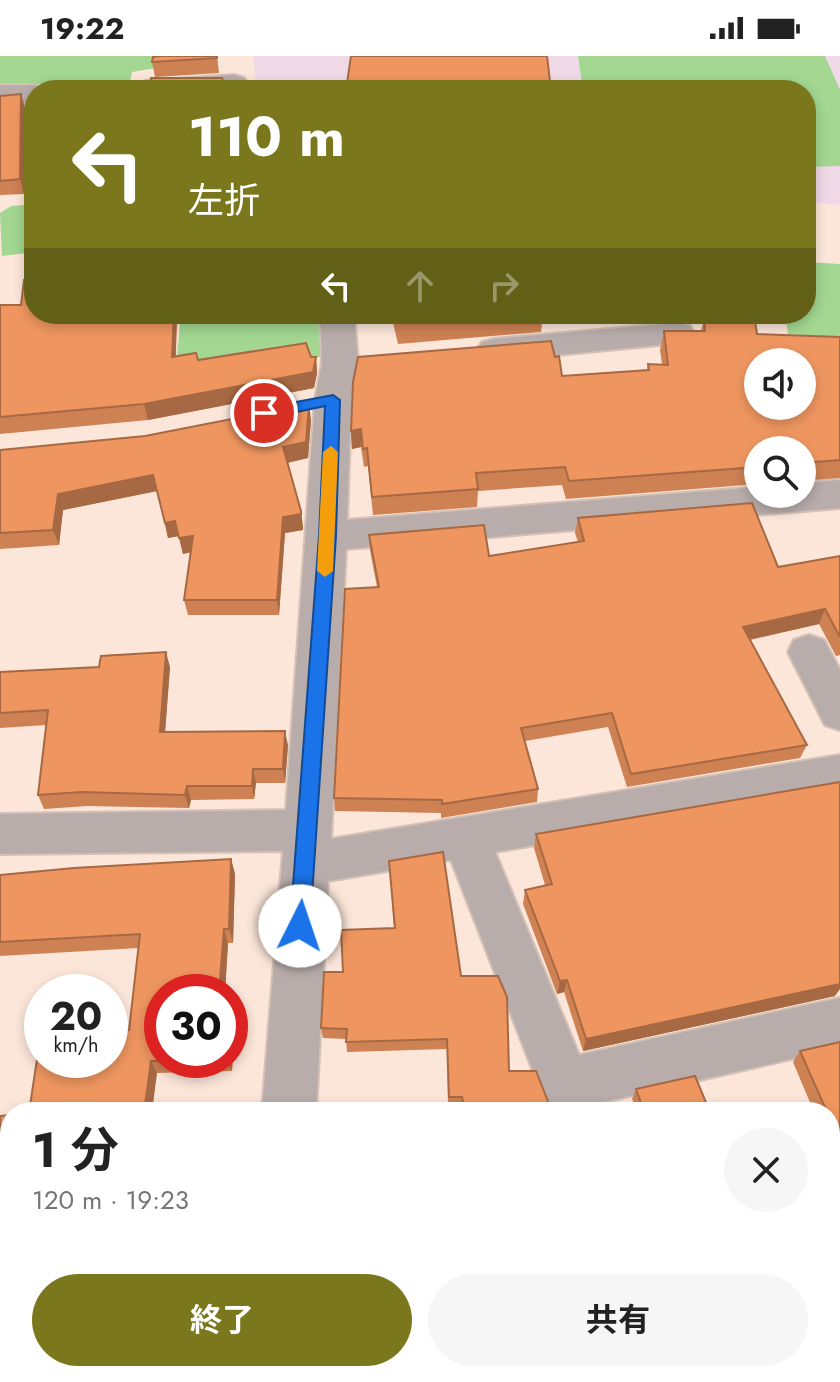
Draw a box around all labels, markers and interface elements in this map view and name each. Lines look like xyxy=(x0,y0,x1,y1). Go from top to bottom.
text: 19:22 xyxy=(40,7,124,50)
text: 110 m xyxy=(188,96,345,177)
icon: left xyxy=(56,112,160,216)
text: 左折 xyxy=(188,174,260,226)
icon: left xyxy=(314,264,358,308)
icon: ahead xyxy=(398,264,442,308)
icon: right xyxy=(482,264,526,308)
map controls xyxy=(744,348,816,508)
button: sound xyxy=(744,348,816,420)
pin xyxy=(230,379,298,447)
icon: arrive xyxy=(242,391,286,435)
button: search xyxy=(744,436,816,508)
position arrow xyxy=(258,884,342,968)
speed limit sign: 30 xyxy=(144,974,248,1078)
text: 20 xyxy=(50,987,102,1045)
text: km/h xyxy=(53,1031,99,1060)
text: 1 分 xyxy=(32,1116,119,1185)
button: close xyxy=(724,1128,808,1212)
text: 120 m · 19:23 xyxy=(32,1181,189,1219)
button: 終了 xyxy=(32,1274,412,1366)
button: 共有 xyxy=(428,1274,808,1366)

